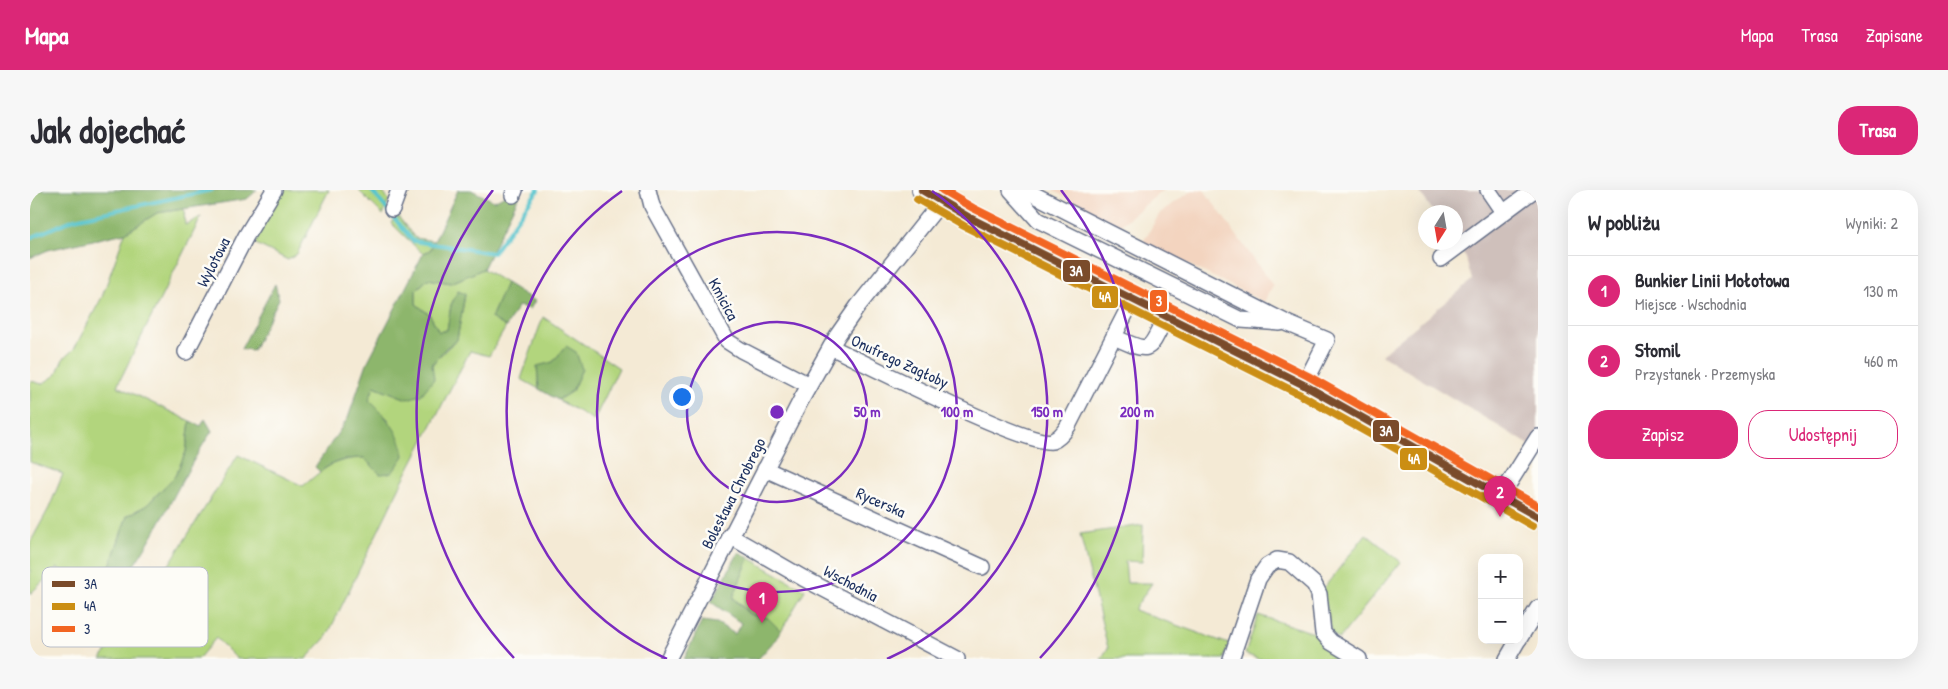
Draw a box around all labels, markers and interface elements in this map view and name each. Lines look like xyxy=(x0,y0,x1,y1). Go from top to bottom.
text: Mapa xyxy=(25,19,68,51)
text: Mapa xyxy=(1741,23,1773,48)
text: Trasa xyxy=(1801,23,1838,48)
text: Zapisane xyxy=(1866,23,1923,48)
button: Trasa xyxy=(1838,106,1918,155)
text: Jak dojechać xyxy=(30,107,185,154)
north arrow xyxy=(1418,205,1463,250)
text: W pobliżu xyxy=(1588,208,1660,237)
text: Wyniki: 2 xyxy=(1845,212,1898,234)
street label: Wylotowa xyxy=(191,233,235,291)
line badge: 3A xyxy=(1062,259,1091,283)
text: 3A xyxy=(1069,261,1083,280)
text: Bunkier Linii Mołotowa xyxy=(1635,267,1789,293)
street label: Kmicica xyxy=(704,274,744,324)
text: 1 xyxy=(1601,280,1607,302)
text: 130 m xyxy=(1863,280,1898,302)
line badge: 4A xyxy=(1091,285,1119,309)
text: 4A xyxy=(1099,287,1111,306)
line badge: 3 xyxy=(1149,289,1168,313)
text: 3 xyxy=(1156,291,1163,310)
text: Miejsce · Wschodnia xyxy=(1635,293,1746,315)
street label: Onufrego Zagłoby xyxy=(848,329,953,393)
text: Stomil xyxy=(1635,337,1680,363)
text: 2 xyxy=(1600,350,1608,372)
text: 460 m xyxy=(1864,350,1898,372)
text: Przystanek · Przemyska xyxy=(1635,363,1775,385)
your location xyxy=(669,384,695,410)
text: 50 m xyxy=(854,401,880,422)
text: 100 m xyxy=(941,401,973,422)
text: 150 m xyxy=(1031,401,1063,422)
text: 200 m xyxy=(1120,401,1154,422)
centre of rings xyxy=(768,403,786,421)
button: Zapisz xyxy=(1588,410,1738,459)
button: Udostępnij xyxy=(1748,410,1898,459)
line badge: 3A xyxy=(1372,419,1400,443)
text: 3A xyxy=(1379,421,1393,440)
street label: Bolesława Chrobrego xyxy=(696,433,771,552)
line badge: 4A xyxy=(1399,447,1428,471)
text: 4A xyxy=(1408,449,1420,468)
pin: 2 xyxy=(1484,476,1516,517)
street label: Rycerska xyxy=(853,481,909,523)
map controls xyxy=(1478,554,1523,644)
button: + xyxy=(1478,554,1523,599)
street label: Wschodnia xyxy=(820,560,882,606)
legend xyxy=(42,567,208,647)
text: 3A xyxy=(84,574,97,593)
pin: 1 xyxy=(746,582,778,623)
text: 4A xyxy=(84,596,96,615)
button: − xyxy=(1478,599,1523,644)
text: 3 xyxy=(84,619,90,638)

